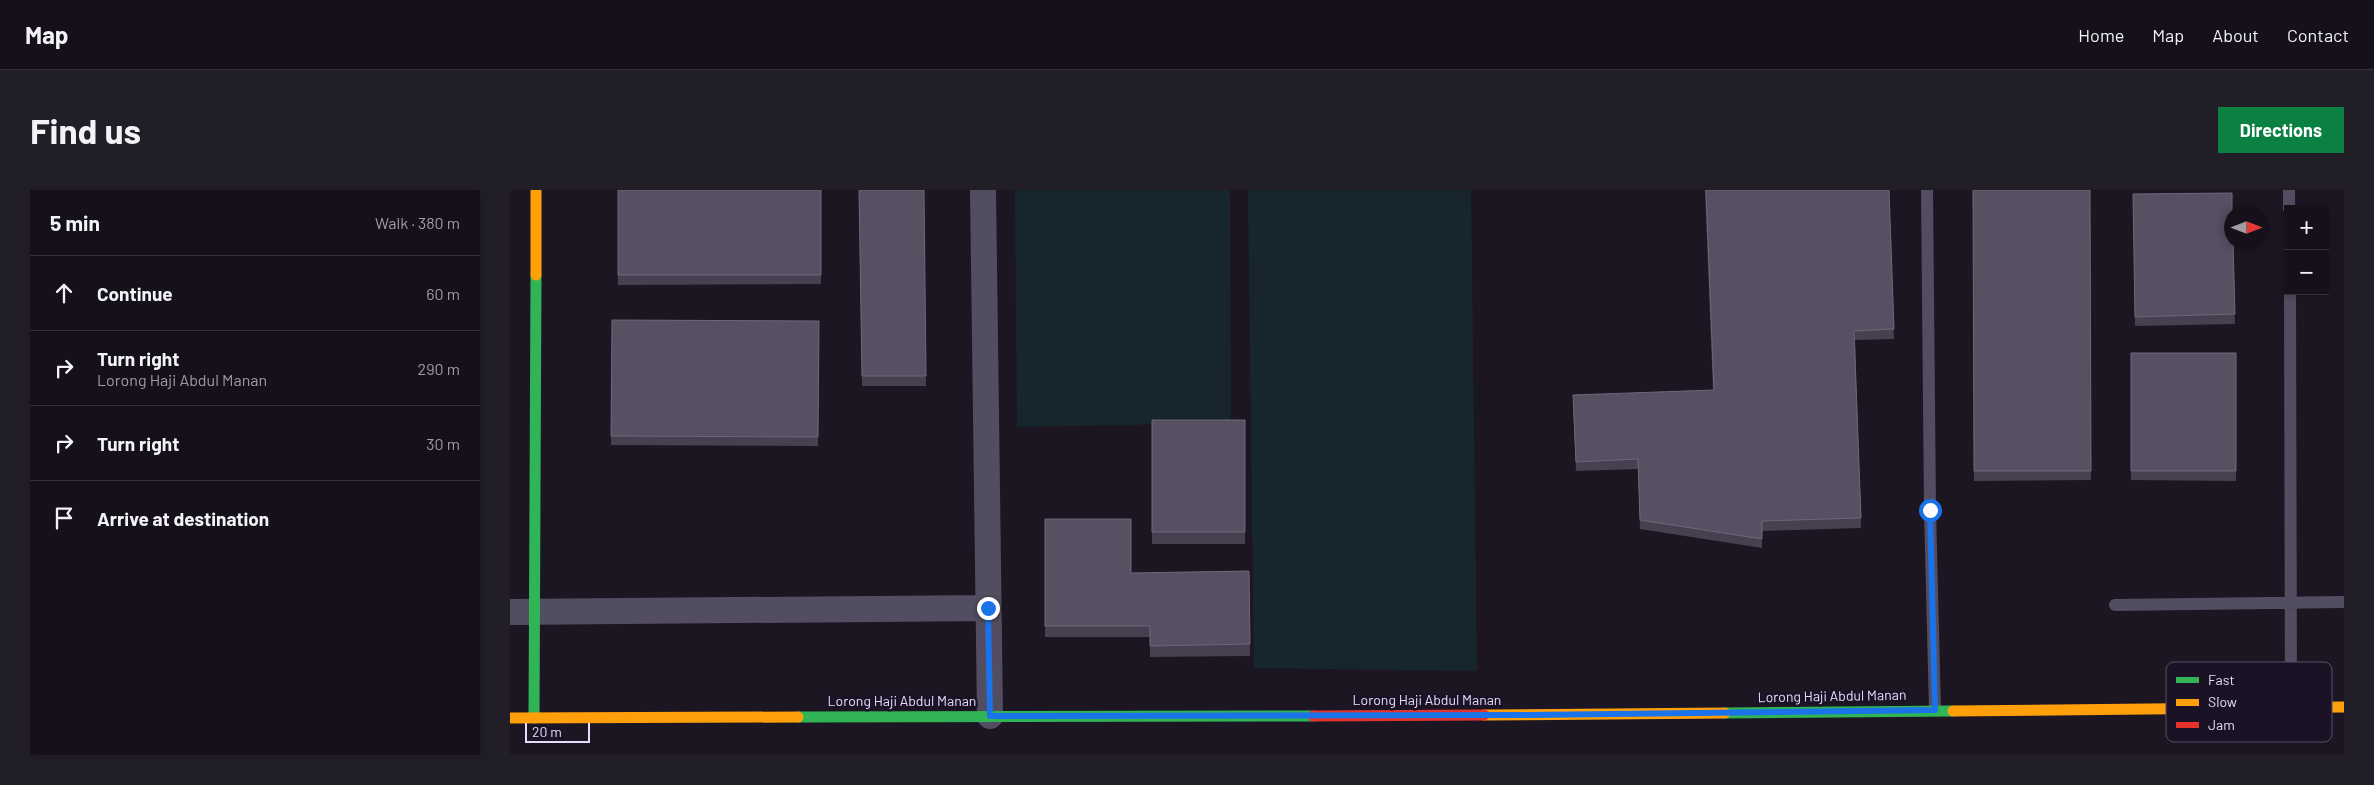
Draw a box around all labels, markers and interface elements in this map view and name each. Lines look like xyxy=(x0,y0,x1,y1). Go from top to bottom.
text: Map xyxy=(25,20,68,49)
text: Home xyxy=(2078,24,2124,46)
text: Map xyxy=(2152,24,2184,46)
text: About xyxy=(2212,24,2259,46)
text: Contact xyxy=(2287,24,2349,46)
button: Directions xyxy=(2218,107,2344,153)
text: Find us xyxy=(30,109,141,151)
north arrow xyxy=(2224,205,2269,250)
map controls xyxy=(2284,205,2329,295)
button: + xyxy=(2284,205,2329,250)
text: 5 min xyxy=(50,210,100,235)
text: Walk · 380 m xyxy=(375,213,460,232)
button: − xyxy=(2284,250,2329,295)
icon: ahead xyxy=(50,279,78,307)
text: Continue xyxy=(97,282,173,305)
text: 60 m xyxy=(426,284,460,303)
text: Turn right xyxy=(97,347,179,370)
icon: right xyxy=(50,354,78,382)
text: 290 m xyxy=(418,359,460,378)
text: Lorong Haji Abdul Manan xyxy=(97,370,267,389)
icon: right xyxy=(50,429,78,457)
text: Turn right xyxy=(97,432,179,455)
text: 30 m xyxy=(426,434,460,453)
route start xyxy=(1919,499,1942,522)
icon: arrive xyxy=(50,504,78,532)
text: Arrive at destination xyxy=(97,507,269,530)
route end xyxy=(977,597,1000,620)
legend xyxy=(2166,662,2332,742)
text: Fast xyxy=(2208,671,2234,688)
street label: Lorong Haji Abdul Manan xyxy=(1757,686,1907,705)
street label: Lorong Haji Abdul Manan xyxy=(1353,691,1501,708)
street label: Lorong Haji Abdul Manan xyxy=(828,692,976,709)
text: Slow xyxy=(2208,693,2237,710)
text: Jam xyxy=(2208,716,2235,733)
scale bar xyxy=(525,720,590,743)
text: 20 m xyxy=(532,723,562,740)

